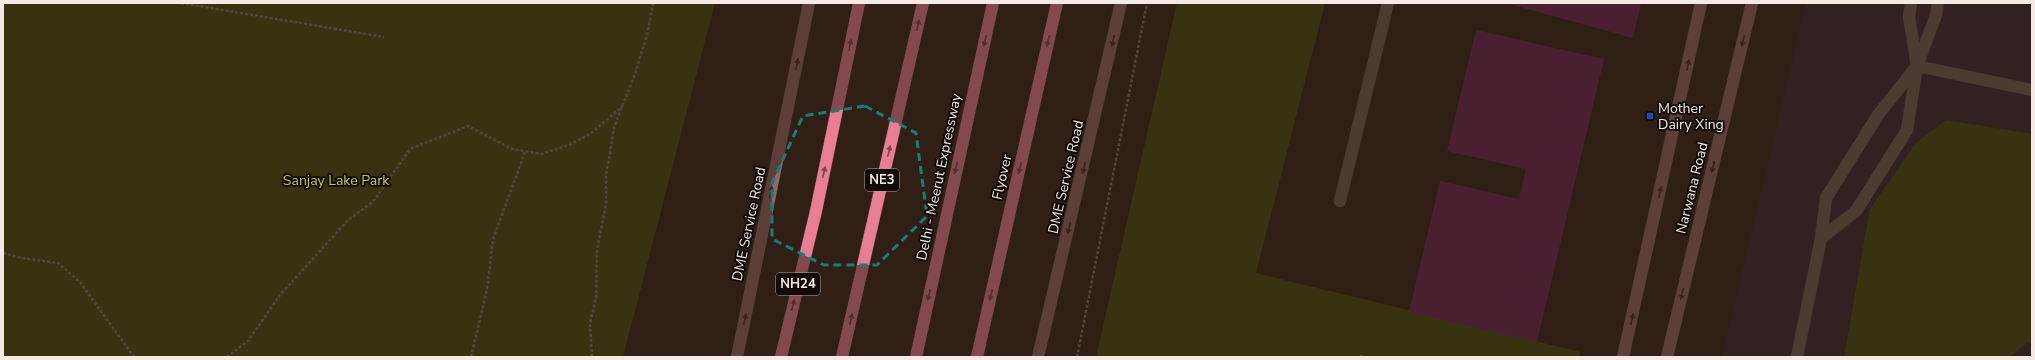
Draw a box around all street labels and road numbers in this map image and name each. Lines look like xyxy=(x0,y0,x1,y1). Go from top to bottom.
street label: Delhi - Meerut Expressway xyxy=(912,91,966,262)
street label: DME Service Road xyxy=(1044,118,1088,236)
street label: Narwana Road xyxy=(1671,140,1713,236)
street label: Flyover xyxy=(988,152,1016,202)
street label: DME Service Road xyxy=(728,165,770,283)
road number: NE3 xyxy=(865,169,899,191)
road number: NH24 xyxy=(776,273,820,295)

